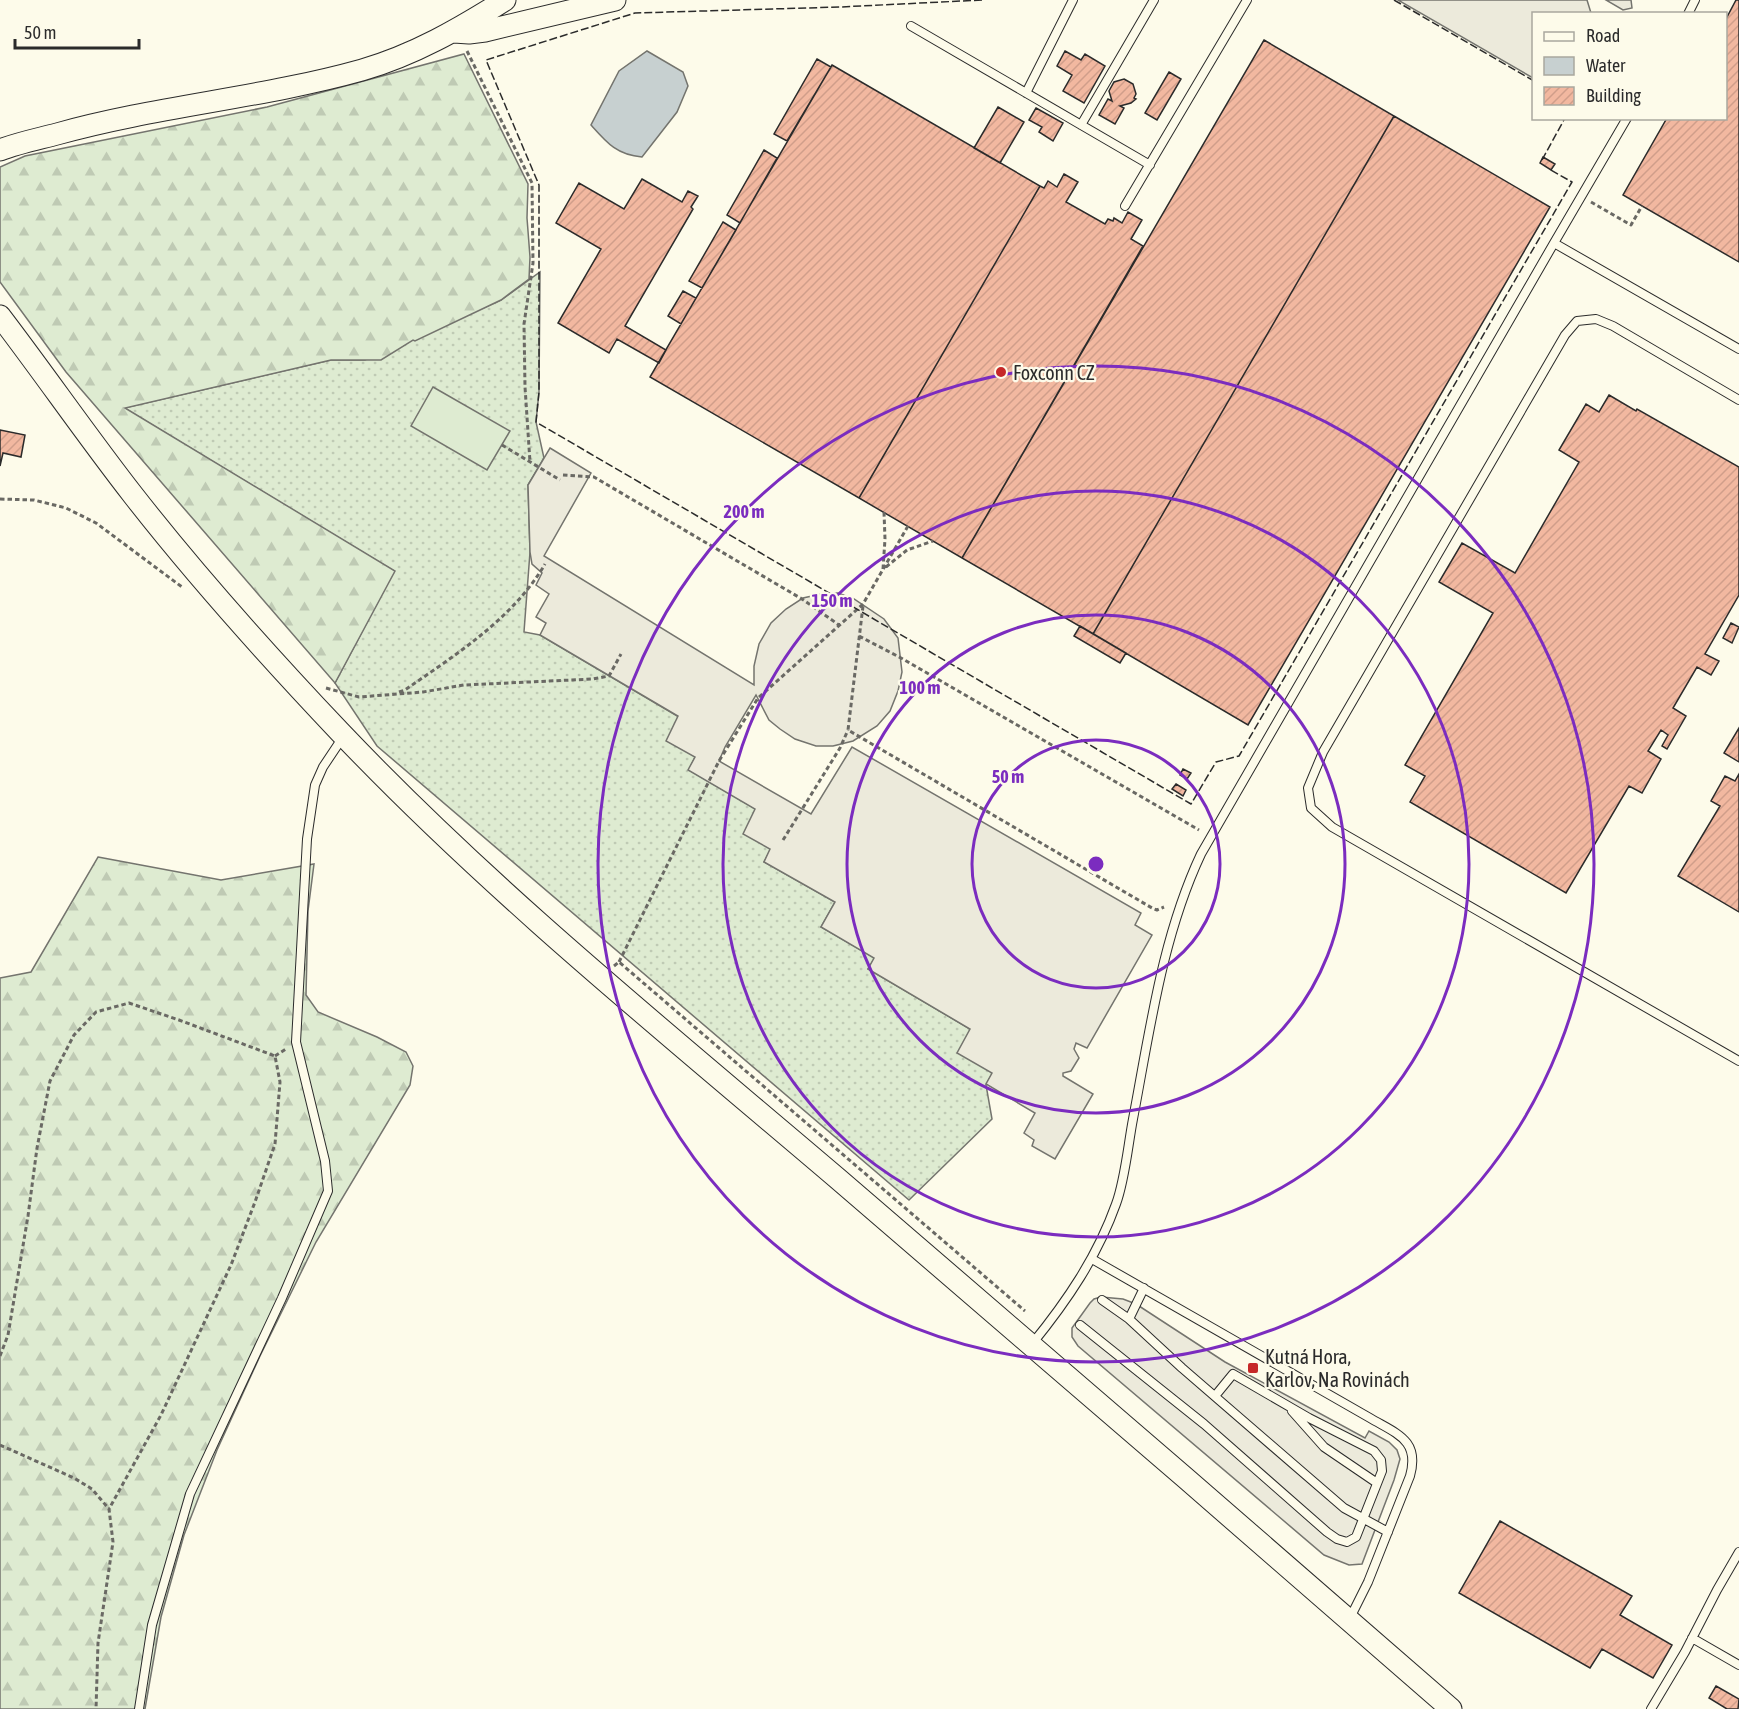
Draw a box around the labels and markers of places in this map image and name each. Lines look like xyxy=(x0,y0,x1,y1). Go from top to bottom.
place label: Foxconn CZ xyxy=(1013,361,1095,384)
marker: Foxconn CZ xyxy=(994,365,1008,379)
centre of rings xyxy=(1086,854,1106,874)
place label: Kutná Hora, Karlov, Na Rovinách xyxy=(1265,1345,1410,1391)
marker: Kutná Hora, Karlov, Na Rovinách xyxy=(1246,1361,1260,1375)

